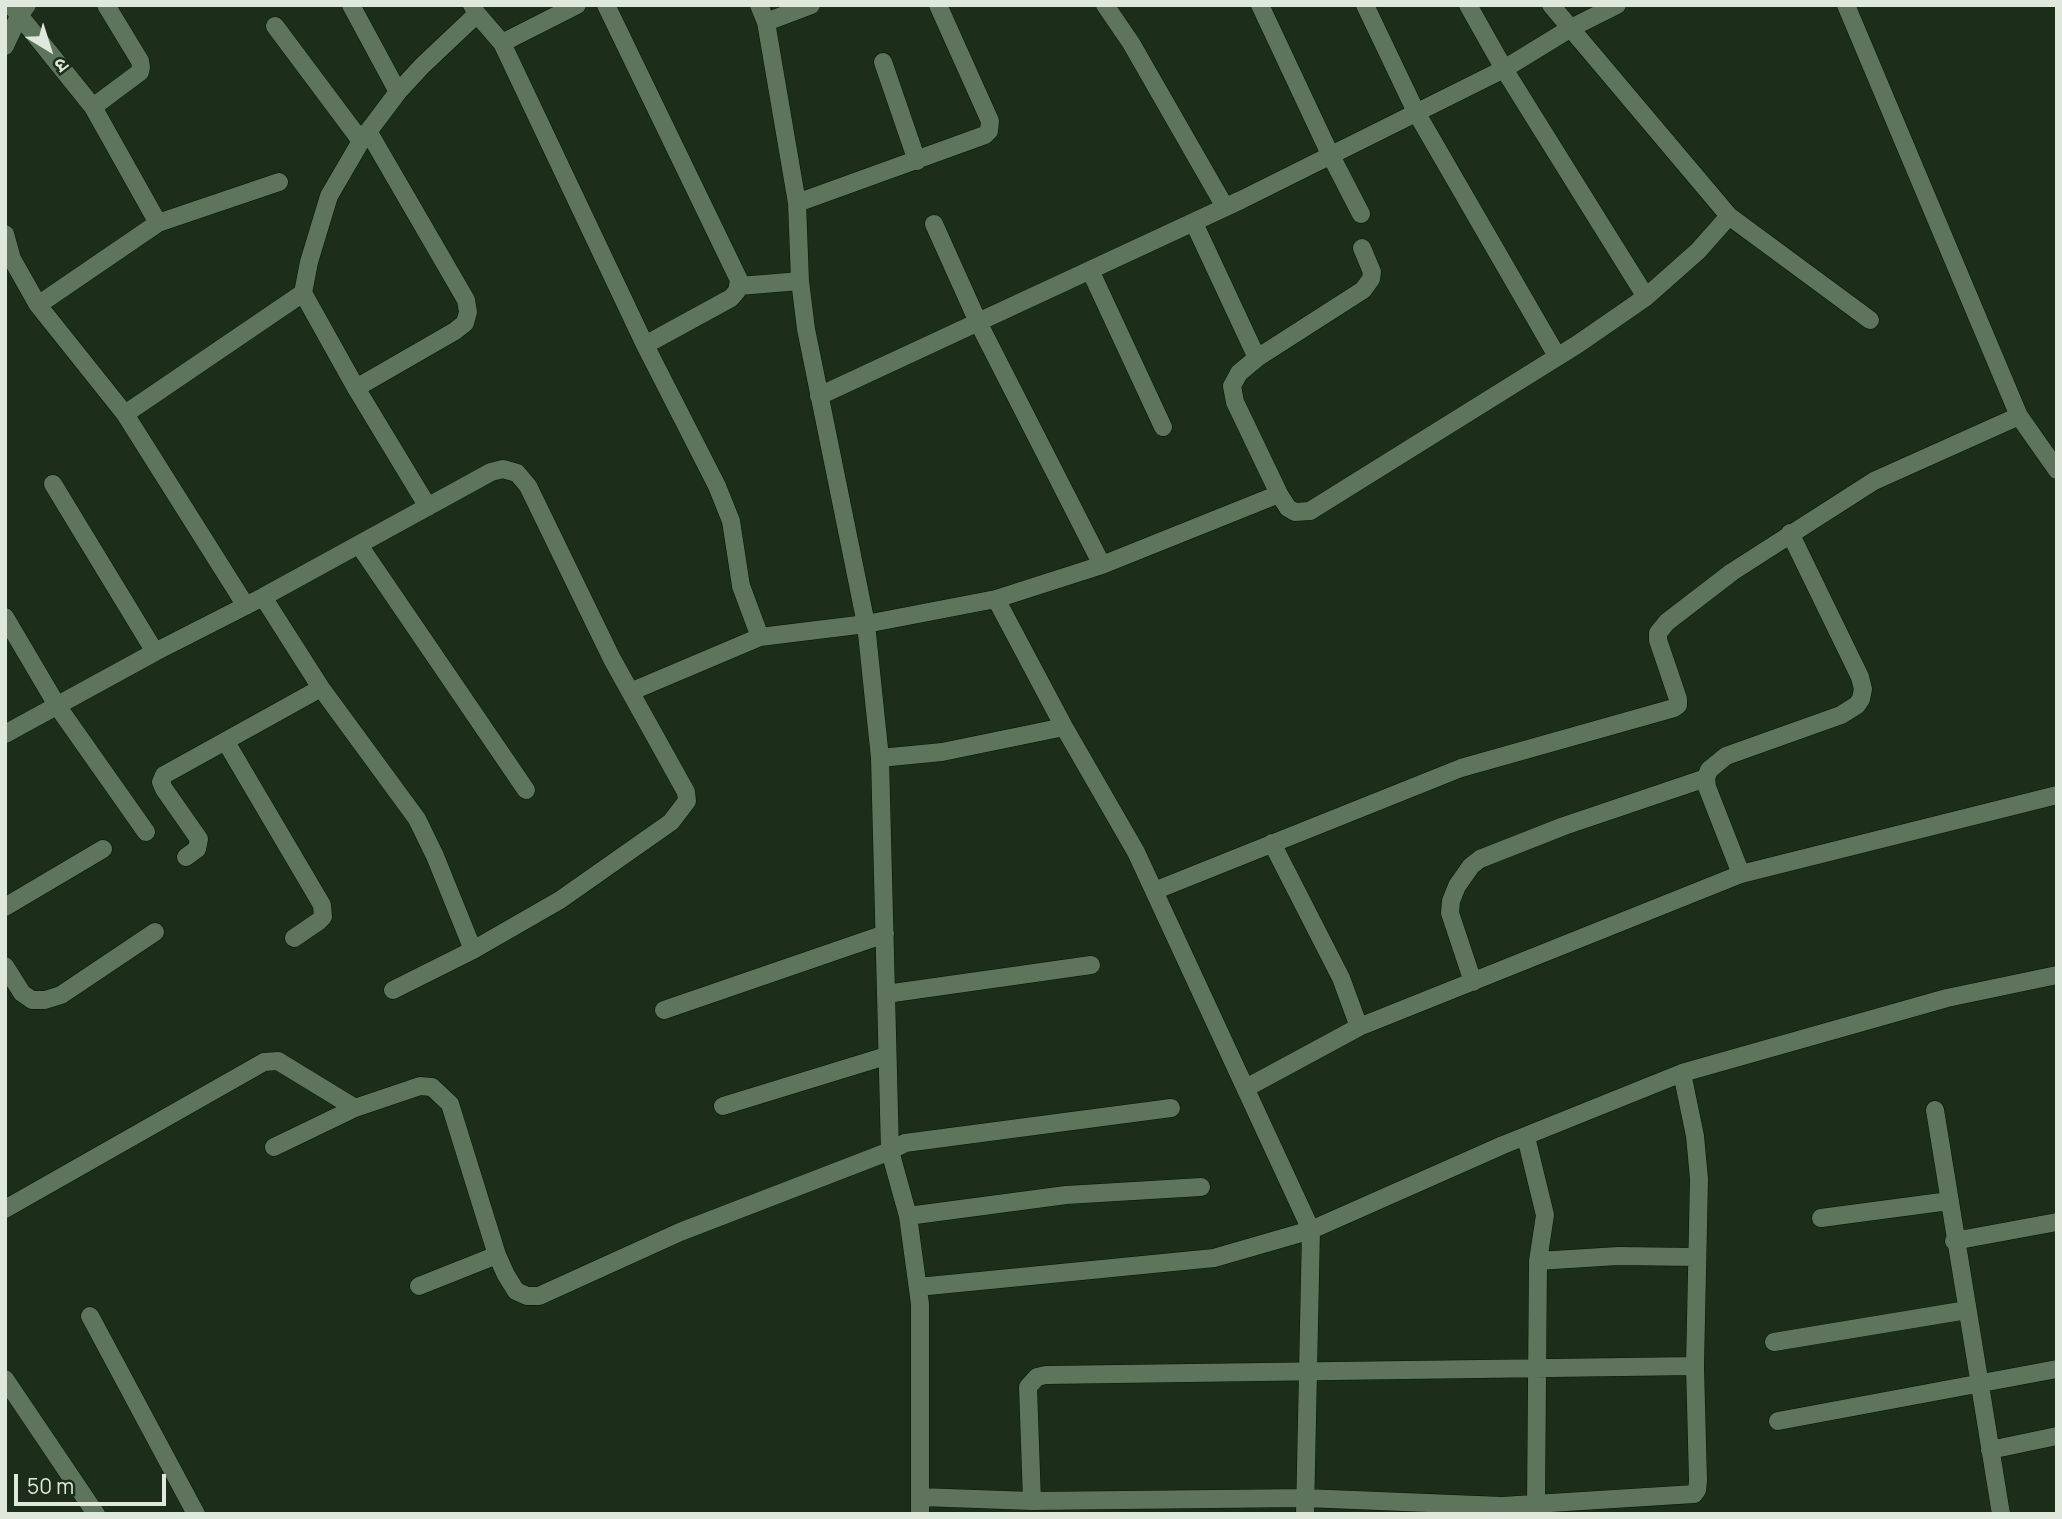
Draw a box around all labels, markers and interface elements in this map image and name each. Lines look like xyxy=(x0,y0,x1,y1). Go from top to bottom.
north arrow xyxy=(14,14,84,84)
text: उ xyxy=(50,52,74,79)
scale bar xyxy=(18,1460,170,1504)
text: 50 m xyxy=(27,1472,74,1500)

